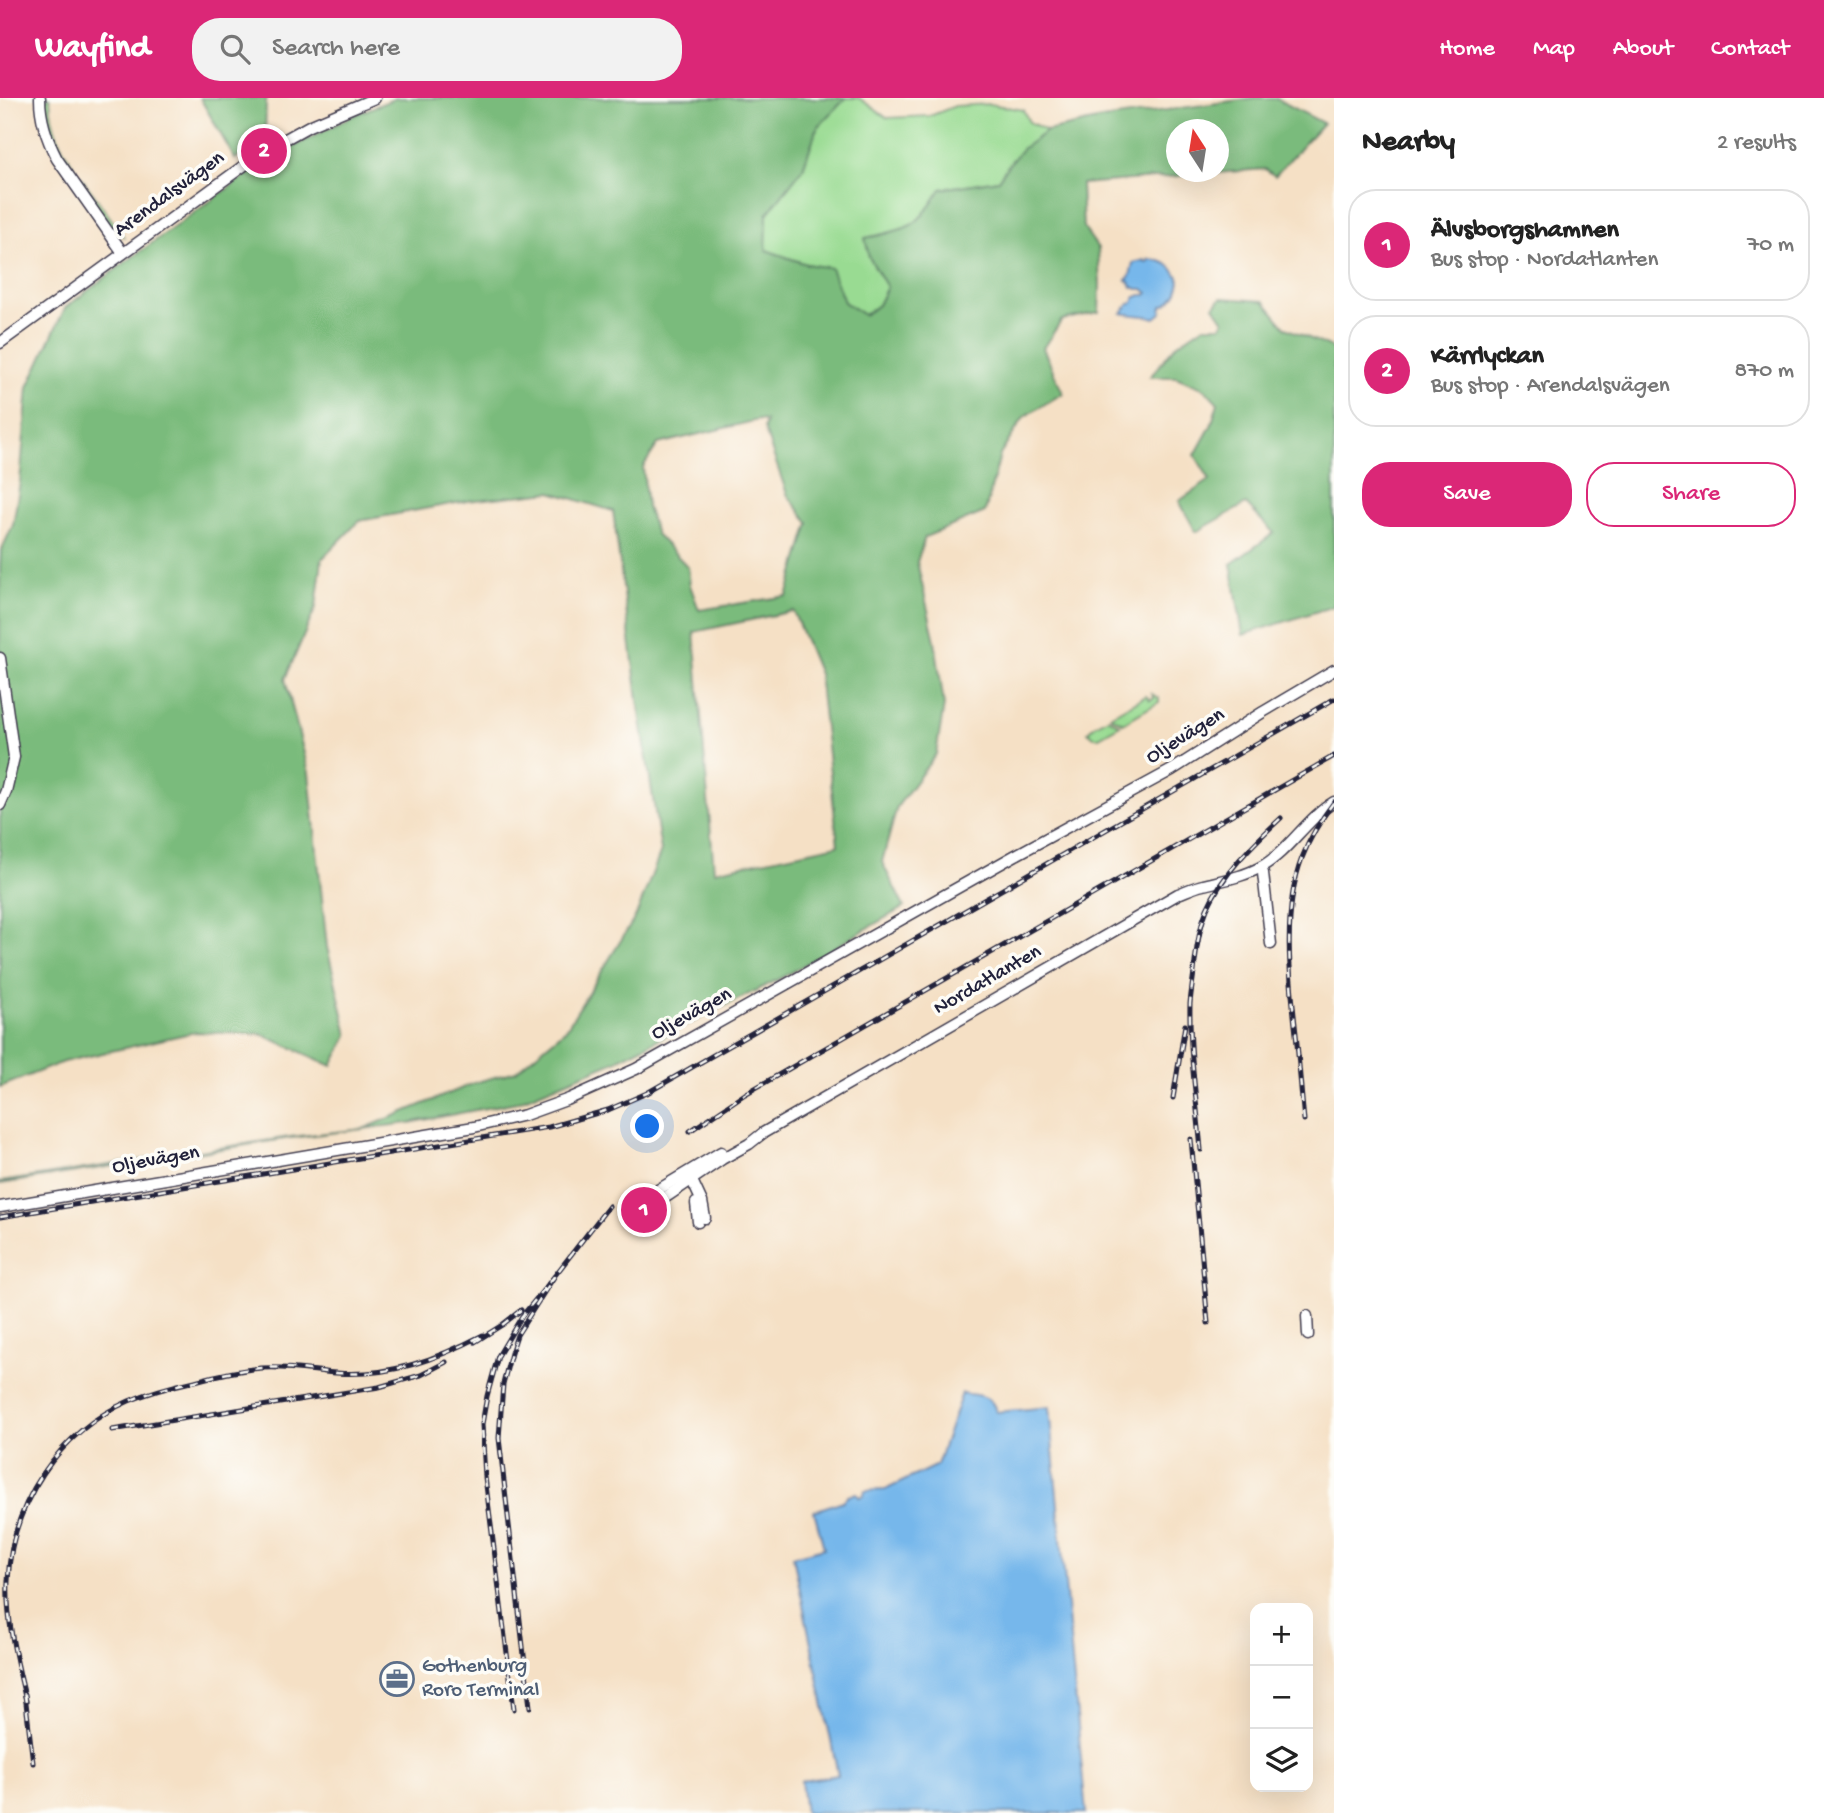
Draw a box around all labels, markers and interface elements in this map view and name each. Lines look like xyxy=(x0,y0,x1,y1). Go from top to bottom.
search box xyxy=(192,18,682,81)
text: Wayfind xyxy=(35,30,150,68)
icon: search xyxy=(216,30,254,68)
text: Search here xyxy=(272,34,400,65)
text: Home xyxy=(1439,35,1495,64)
text: Map xyxy=(1533,35,1575,64)
text: About xyxy=(1613,35,1673,64)
text: Contact xyxy=(1711,35,1789,64)
north arrow xyxy=(1166,119,1229,182)
pin: 2 xyxy=(241,125,287,177)
text: Nearby xyxy=(1362,126,1455,161)
text: 2 results xyxy=(1717,130,1796,157)
street label: Arendalsvägen xyxy=(110,146,230,244)
text: Älvsborgshamnen xyxy=(1431,216,1619,247)
text: 1 xyxy=(1382,232,1392,259)
text: 70 m xyxy=(1747,232,1794,259)
text: Bus stop · Nordatlanten xyxy=(1431,247,1658,274)
text: Kärrlyckan xyxy=(1431,342,1544,373)
text: 2 xyxy=(1381,358,1393,385)
text: 870 m xyxy=(1735,358,1794,385)
text: Bus stop · Arendalsvägen xyxy=(1431,373,1670,400)
button: Save xyxy=(1362,462,1572,527)
button: Share xyxy=(1586,462,1796,527)
street label: Oljevägen xyxy=(1142,703,1230,771)
street label: Nordatlanten xyxy=(930,940,1046,1022)
street label: Oljevägen xyxy=(647,983,737,1047)
your location xyxy=(630,1109,664,1143)
street label: Oljevägen xyxy=(111,1141,201,1181)
pin: 1 xyxy=(621,1184,667,1236)
map controls xyxy=(1250,1603,1313,1792)
button: + xyxy=(1250,1603,1313,1666)
place label: Gothenburg Roro Terminal xyxy=(422,1655,539,1704)
office icon: Gothenburg Roro Terminal xyxy=(378,1660,416,1698)
button: − xyxy=(1250,1666,1313,1729)
button: layers xyxy=(1250,1729,1313,1792)

